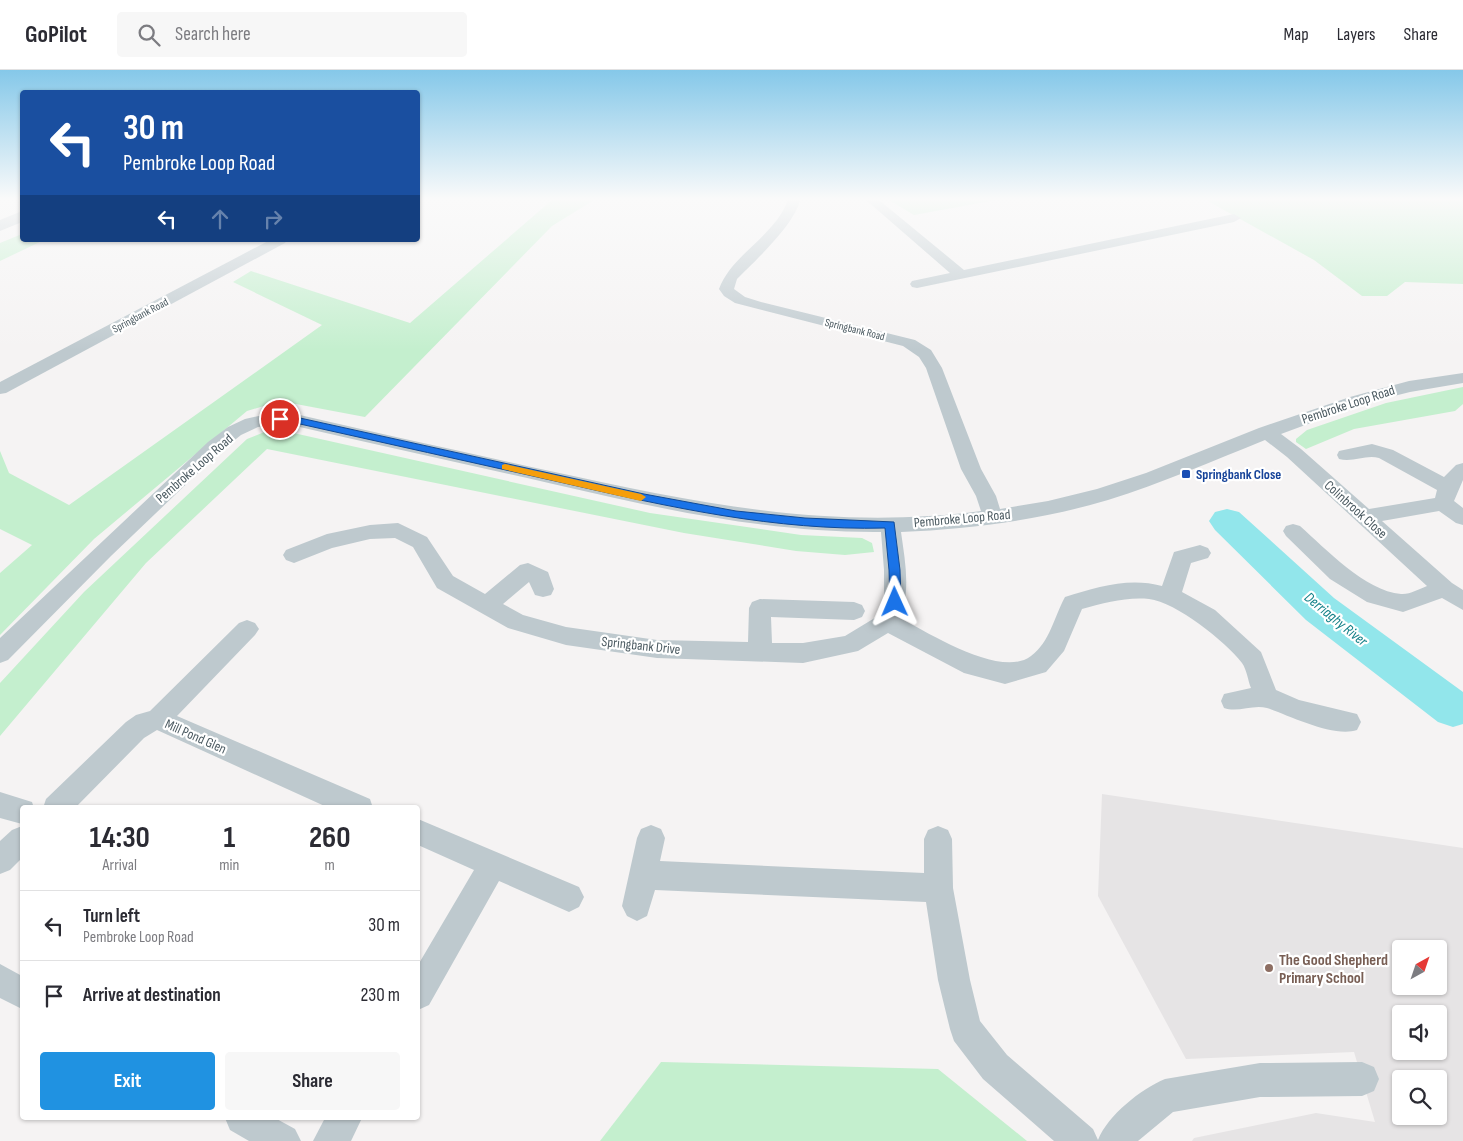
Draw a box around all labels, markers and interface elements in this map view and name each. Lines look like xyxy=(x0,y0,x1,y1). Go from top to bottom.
search box xyxy=(117,12,467,57)
text: GoPilot xyxy=(25,20,87,49)
icon: search xyxy=(135,21,163,49)
text: Search here xyxy=(175,23,251,46)
text: Map xyxy=(1284,24,1309,45)
text: Layers xyxy=(1337,24,1376,45)
text: Share xyxy=(1404,24,1438,45)
text: 30 m xyxy=(123,107,184,150)
icon: left xyxy=(40,110,105,175)
text: Pembroke Loop Road xyxy=(123,150,275,177)
icon: left xyxy=(153,205,181,233)
icon: ahead xyxy=(206,205,234,233)
icon: right xyxy=(259,205,287,233)
street label: Springbank Road xyxy=(110,295,171,336)
street label: Springbank Road xyxy=(824,316,887,343)
street label: Pembroke Loop Road xyxy=(1299,381,1397,428)
pin xyxy=(259,398,301,440)
icon: arrive xyxy=(266,405,294,433)
street label: Pembroke Loop Road xyxy=(152,430,237,507)
place label: Springbank Close xyxy=(1196,466,1281,483)
marker: Springbank Close xyxy=(1180,468,1192,480)
street label: Colinbrook Close xyxy=(1321,477,1391,542)
street label: Pembroke Loop Road xyxy=(913,506,1011,531)
position arrow xyxy=(868,575,920,627)
water label: Derriaghy River xyxy=(1300,588,1372,651)
street label: Springbank Drive xyxy=(601,633,681,658)
street label: Mill Pond Glen xyxy=(162,715,229,758)
text: 14:30 xyxy=(89,820,150,856)
text: 1 xyxy=(224,820,235,856)
text: 260 xyxy=(309,820,351,856)
text: Arrival xyxy=(102,856,137,875)
text: min xyxy=(219,856,239,875)
text: m xyxy=(325,856,335,875)
text: Turn left xyxy=(83,905,140,928)
icon: left xyxy=(40,912,68,940)
text: 30 m xyxy=(368,914,400,937)
text: Pembroke Loop Road xyxy=(83,928,194,947)
north arrow xyxy=(1392,940,1448,995)
map controls xyxy=(1392,940,1447,1125)
place label: The Good Shepherd Primary School xyxy=(1279,951,1388,988)
marker: The Good Shepherd Primary School xyxy=(1263,962,1275,974)
icon: arrive xyxy=(40,982,68,1010)
text: Arrive at destination xyxy=(83,984,221,1007)
text: 230 m xyxy=(360,984,400,1007)
button: sound xyxy=(1392,1005,1447,1060)
button: Exit xyxy=(40,1052,215,1110)
button: Share xyxy=(225,1052,400,1110)
button: search xyxy=(1392,1070,1447,1125)

